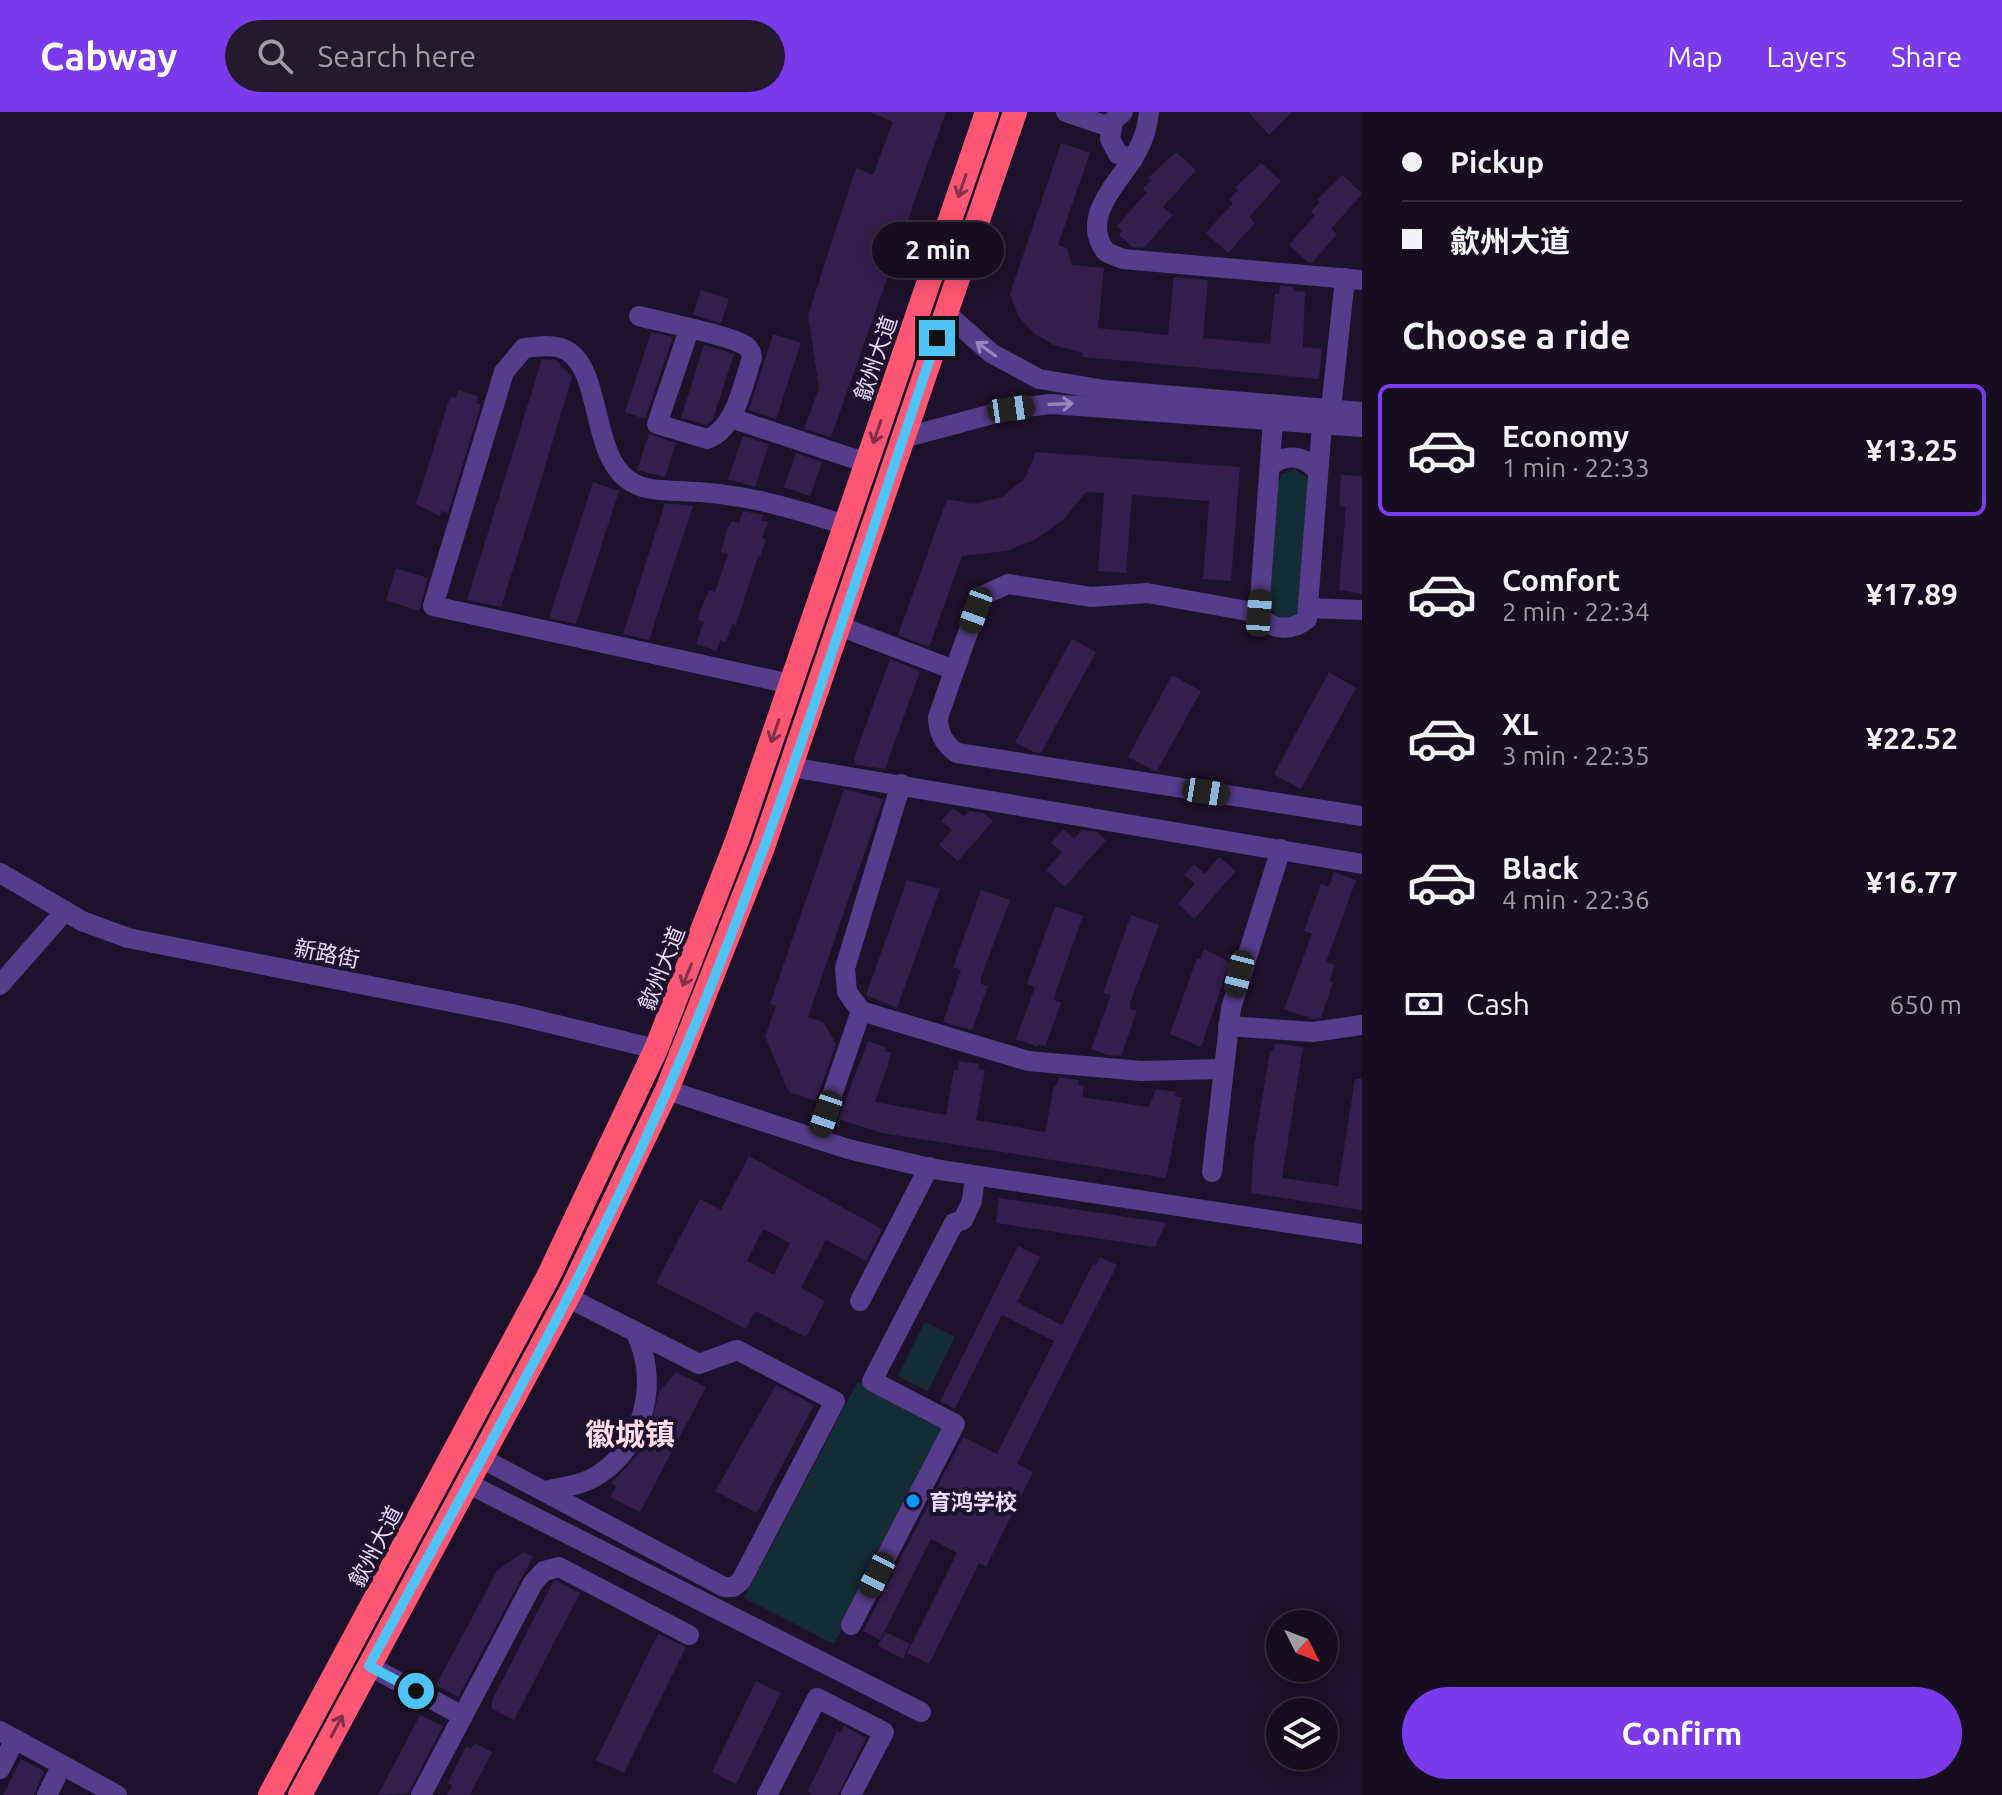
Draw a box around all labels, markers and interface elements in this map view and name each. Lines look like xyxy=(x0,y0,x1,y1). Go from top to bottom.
search box xyxy=(225,20,785,92)
icon: search xyxy=(253,34,297,78)
text: Cabway xyxy=(40,35,177,77)
text: Search here xyxy=(317,39,476,73)
text: Map xyxy=(1667,41,1723,72)
text: Layers xyxy=(1767,41,1847,72)
text: Share xyxy=(1891,41,1962,72)
text: Pickup xyxy=(1450,145,1544,179)
one-way arrow xyxy=(953,173,968,198)
callout: 2 min xyxy=(871,222,1003,278)
text: 歙州大道 xyxy=(1450,224,1570,258)
text: 2 min xyxy=(905,235,971,264)
street label: 歙州大道 xyxy=(849,312,901,404)
text: Choose a ride xyxy=(1402,315,1631,356)
route end xyxy=(919,320,955,356)
one-way arrow xyxy=(976,341,997,358)
car xyxy=(986,394,1036,424)
one-way arrow xyxy=(1047,396,1074,412)
icon: car xyxy=(1406,414,1478,486)
one-way arrow xyxy=(869,419,884,444)
text: Economy xyxy=(1502,419,1629,453)
text: ¥13.25 xyxy=(1866,433,1958,467)
text: 1 min · 22:33 xyxy=(1502,453,1650,482)
icon: car xyxy=(1406,558,1478,630)
text: Comfort xyxy=(1502,563,1620,597)
text: ¥17.89 xyxy=(1866,577,1958,611)
car xyxy=(957,583,995,637)
car xyxy=(1245,588,1273,638)
text: 2 min · 22:34 xyxy=(1502,597,1650,626)
icon: car xyxy=(1406,702,1478,774)
text: XL xyxy=(1502,707,1538,741)
one-way arrow xyxy=(766,718,781,743)
text: ¥22.52 xyxy=(1866,721,1958,755)
text: 3 min · 22:35 xyxy=(1502,741,1650,770)
car xyxy=(1180,776,1232,808)
icon: car xyxy=(1406,846,1478,918)
text: Black xyxy=(1502,851,1579,885)
text: ¥16.77 xyxy=(1866,865,1958,899)
text: 4 min · 22:36 xyxy=(1502,885,1650,914)
street label: 歙州大道 xyxy=(633,923,689,1013)
street label: 新路街 xyxy=(292,934,362,972)
car xyxy=(1222,948,1256,1000)
one-way arrow xyxy=(679,962,693,987)
icon: cash xyxy=(1402,982,1446,1026)
text: Cash xyxy=(1466,987,1530,1021)
text: 650 m xyxy=(1890,990,1962,1019)
car xyxy=(807,1087,845,1141)
district label: 徽城镇 xyxy=(585,1417,675,1451)
place label: 育鸿学校 xyxy=(929,1489,1017,1514)
marker: 育鸿学校 xyxy=(904,1492,922,1510)
street label: 歙州大道 xyxy=(343,1501,407,1591)
car xyxy=(855,1548,899,1602)
north arrow xyxy=(1266,1610,1338,1682)
map controls xyxy=(1266,1610,1338,1770)
route start xyxy=(398,1673,434,1709)
button: Confirm xyxy=(1402,1687,1962,1779)
button: layers xyxy=(1266,1698,1338,1770)
one-way arrow xyxy=(329,1715,345,1739)

